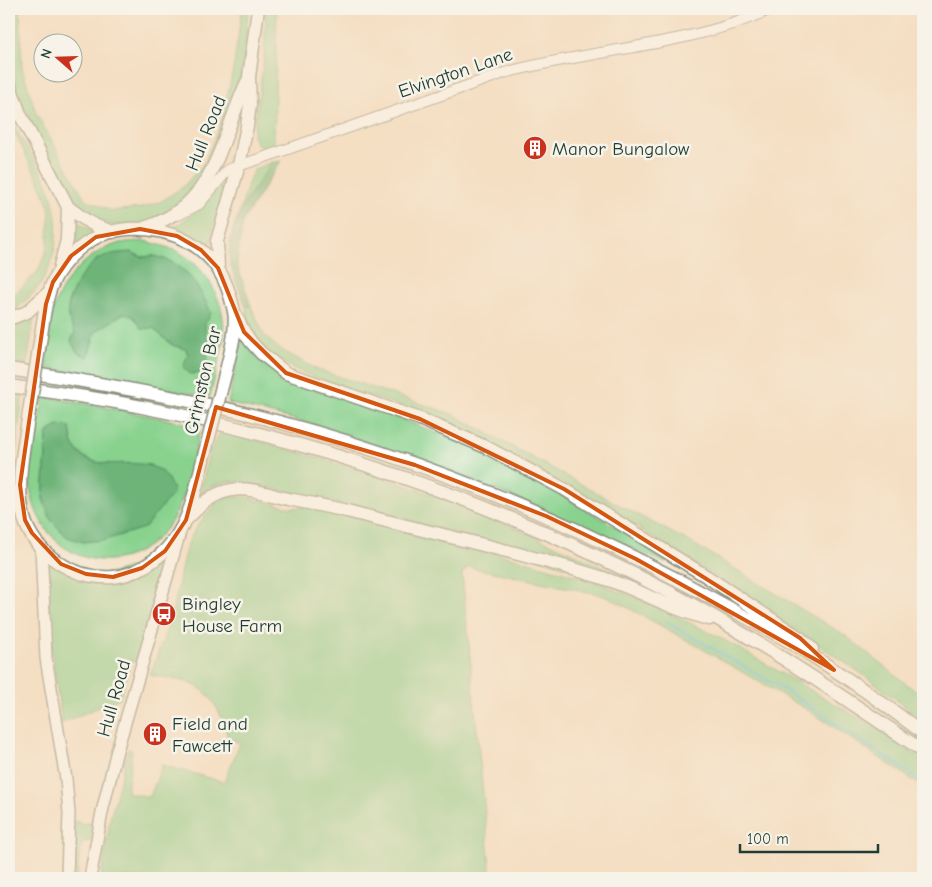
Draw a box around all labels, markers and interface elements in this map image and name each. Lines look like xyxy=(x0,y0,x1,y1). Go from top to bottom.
north arrow xyxy=(32,32,82,82)
street label: Elvington Lane xyxy=(395,43,515,103)
text: N xyxy=(37,47,56,61)
street label: Hull Road xyxy=(181,93,231,174)
building icon: Manor Bungalow xyxy=(522,135,548,161)
place label: Manor Bungalow xyxy=(552,138,690,160)
street label: Grimston Bar xyxy=(180,324,226,436)
place label: Bingley House Farm xyxy=(182,593,282,637)
bus stop icon: Bingley House Farm xyxy=(151,601,177,627)
street label: Hull Road xyxy=(92,657,135,739)
place label: Field and Fawcett xyxy=(172,713,248,757)
building icon: Field and Fawcett xyxy=(142,721,168,747)
scale bar xyxy=(740,822,877,854)
text: 100 m xyxy=(747,830,789,848)

